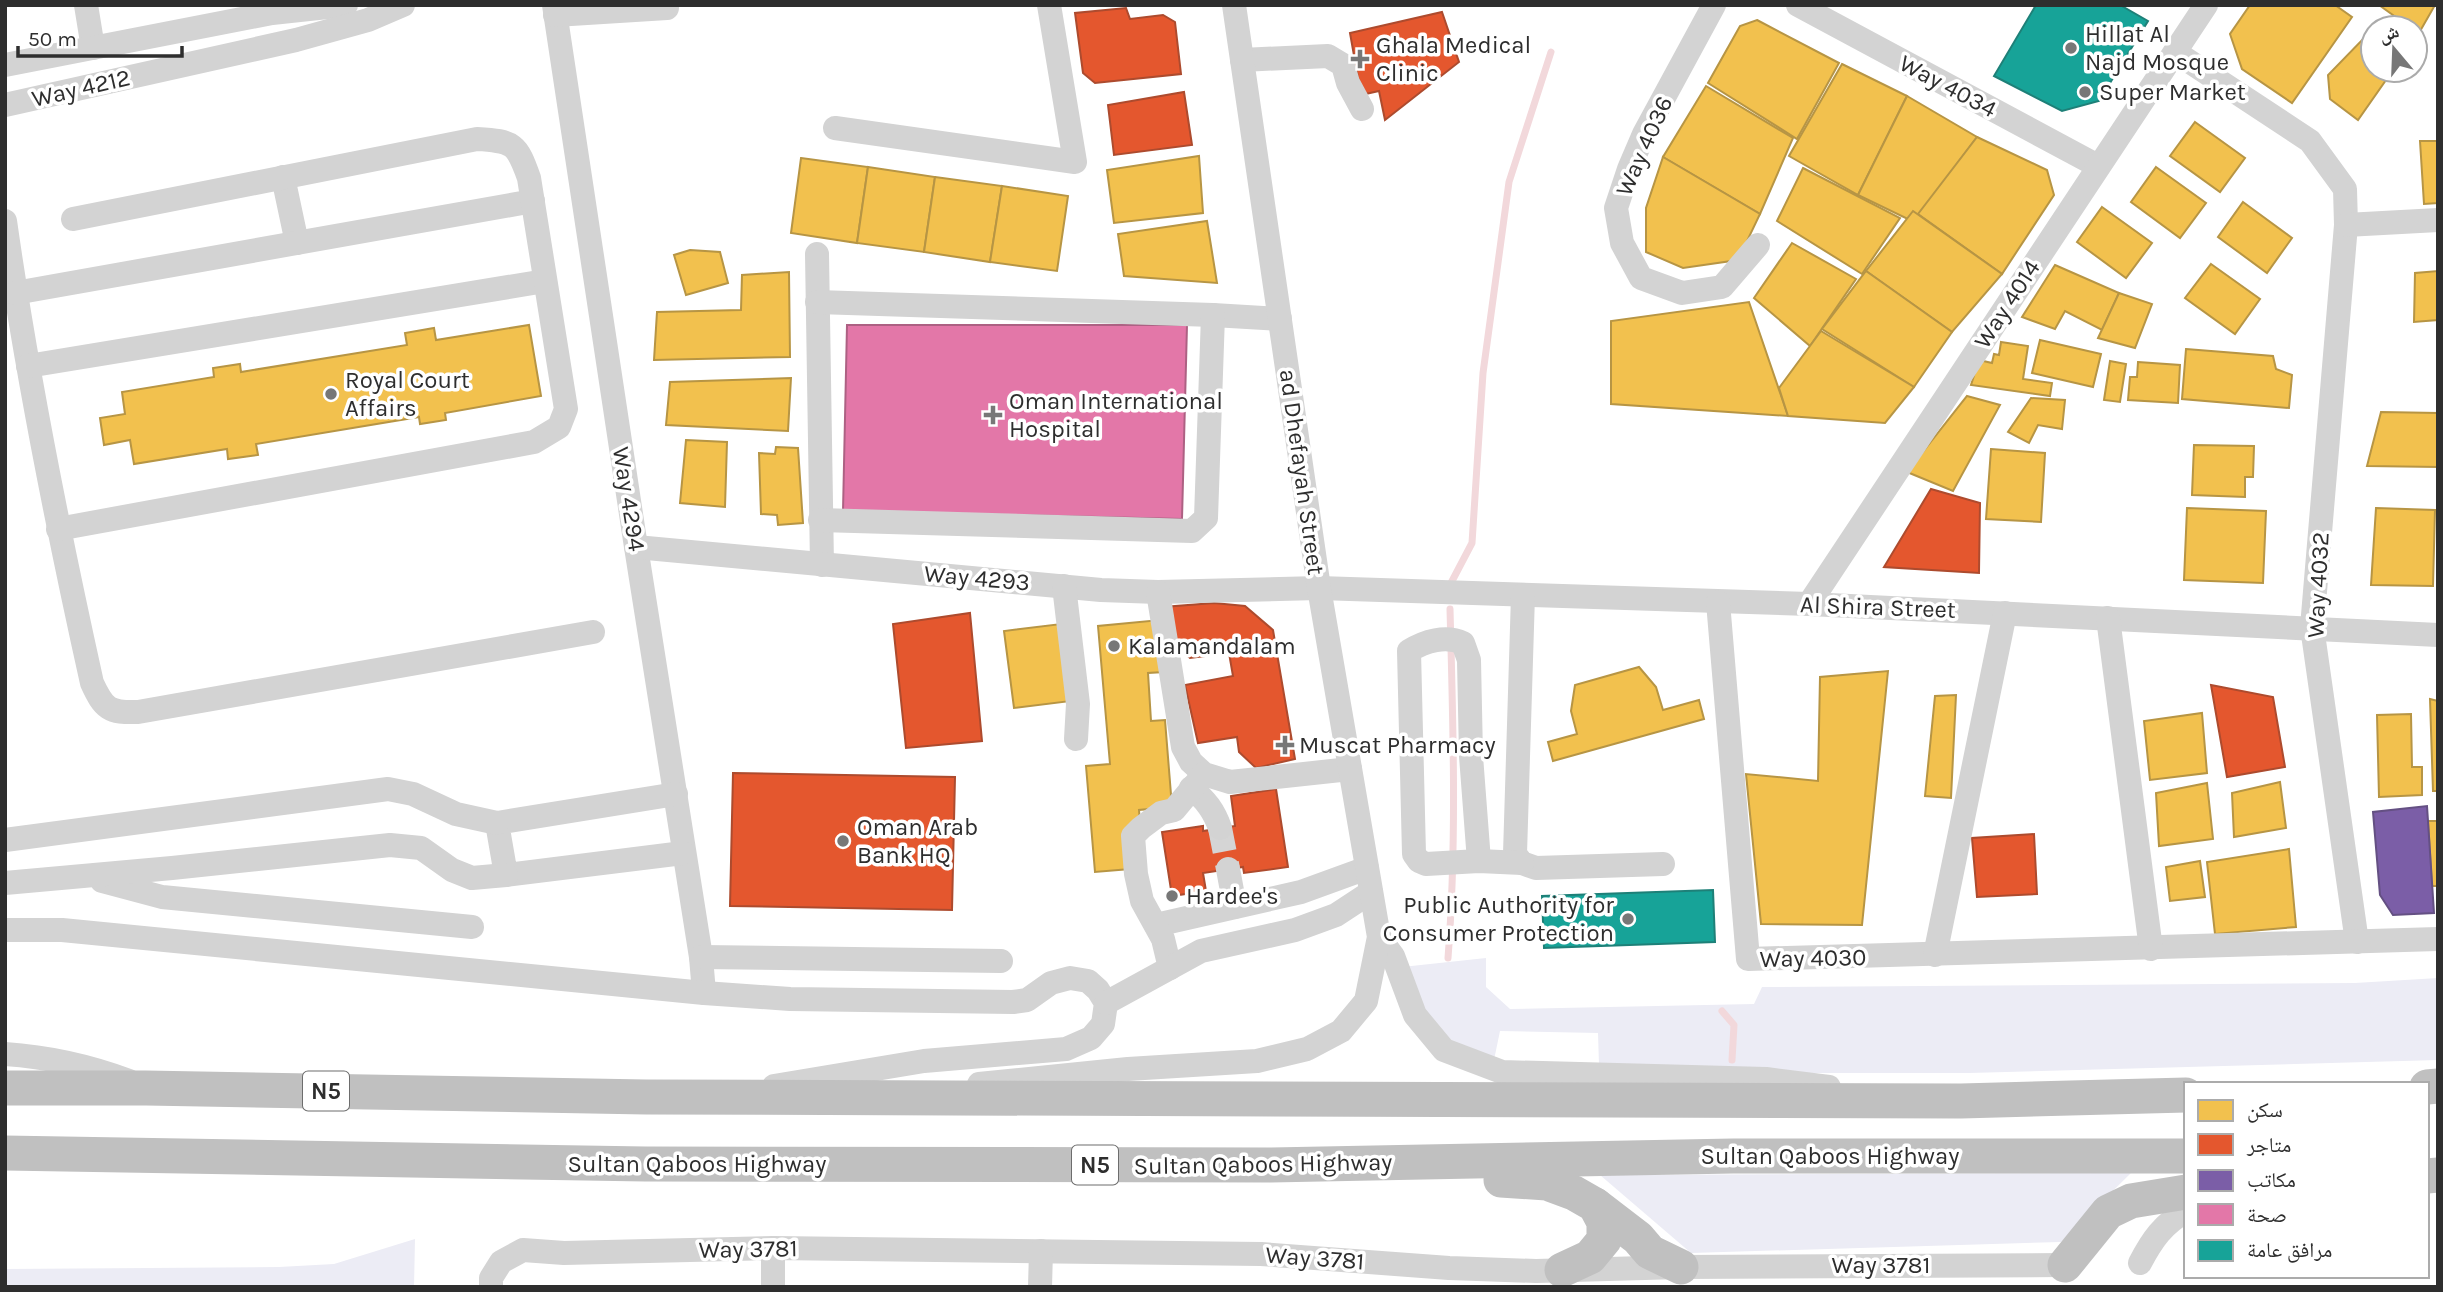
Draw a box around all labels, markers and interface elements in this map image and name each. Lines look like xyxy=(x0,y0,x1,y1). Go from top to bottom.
scale bar xyxy=(18,14,182,58)
north arrow xyxy=(2359,14,2429,84)
place label: Hillat Al Najd Mosque xyxy=(2085,20,2229,76)
text: ش xyxy=(2376,20,2402,48)
text: 50 m xyxy=(28,27,77,51)
place label: Ghala Medical Clinic xyxy=(1376,31,1531,87)
marker: Hillat Al Najd Mosque xyxy=(2063,40,2079,56)
marker: Ghala Medical Clinic xyxy=(1350,49,1370,69)
street label: Way 4034 xyxy=(1895,49,2001,123)
street label: Way 4212 xyxy=(29,63,133,113)
place label: Super Market xyxy=(2099,78,2246,106)
marker: Super Market xyxy=(2077,84,2093,100)
street label: Way 4036 xyxy=(1610,92,1678,200)
street label: Way 4014 xyxy=(1968,255,2046,353)
place label: Royal Court Affairs xyxy=(345,366,470,422)
street label: ad Dhefayah Street xyxy=(1274,367,1330,577)
marker: Royal Court Affairs xyxy=(323,386,339,402)
place label: Oman International Hospital xyxy=(1009,387,1223,443)
marker: Oman International Hospital xyxy=(983,405,1003,425)
street label: Way 4294 xyxy=(607,445,651,553)
street label: Way 4032 xyxy=(2301,531,2335,639)
street label: Way 4293 xyxy=(923,559,1031,597)
street label: Al Shira Street xyxy=(1800,590,1956,624)
place label: Kalamandalam xyxy=(1128,632,1296,660)
marker: Kalamandalam xyxy=(1106,638,1122,654)
place label: Muscat Pharmacy xyxy=(1299,731,1496,759)
marker: Muscat Pharmacy xyxy=(1277,737,1293,753)
place label: Oman Arab Bank HQ xyxy=(857,813,978,869)
marker: Oman Arab Bank HQ xyxy=(835,833,851,849)
place label: Hardee's xyxy=(1186,882,1279,910)
marker: Hardee's xyxy=(1164,888,1180,904)
place label: Public Authority for Consumer Protection xyxy=(1383,891,1614,947)
marker: Public Authority for Consumer Protection xyxy=(1620,911,1636,927)
street label: Way 4030 xyxy=(1759,943,1867,973)
road number: N5 xyxy=(303,1072,349,1110)
legend xyxy=(2184,1082,2429,1278)
text: سكن xyxy=(2247,1098,2283,1123)
text: متاجر xyxy=(2246,1133,2291,1157)
street label: Sultan Qaboos Highway xyxy=(1701,1142,1959,1170)
road number: N5 xyxy=(1072,1146,1118,1184)
street label: Sultan Qaboos Highway xyxy=(1133,1148,1393,1180)
street label: Sultan Qaboos Highway xyxy=(568,1150,826,1178)
text: مكاتب xyxy=(2247,1168,2296,1192)
text: صحة xyxy=(2247,1203,2287,1227)
street label: Way 3781 xyxy=(698,1234,798,1264)
text: مرافق عامة xyxy=(2247,1238,2332,1263)
street label: Way 3781 xyxy=(1265,1241,1365,1275)
street label: Way 3781 xyxy=(1832,1251,1930,1279)

